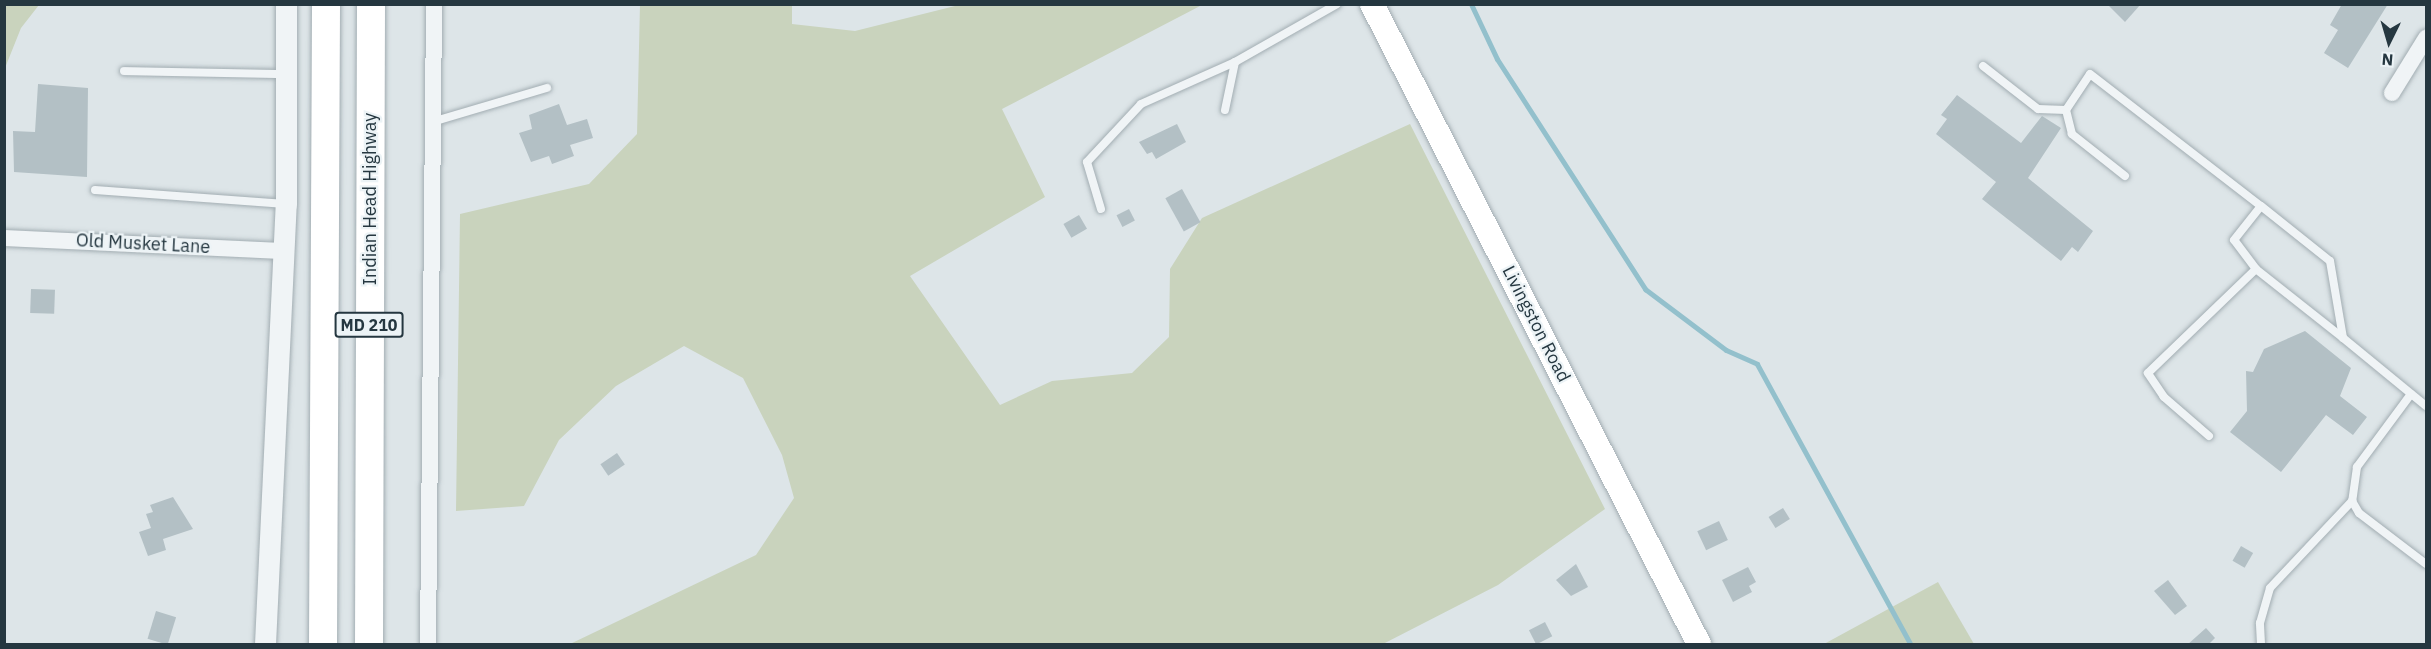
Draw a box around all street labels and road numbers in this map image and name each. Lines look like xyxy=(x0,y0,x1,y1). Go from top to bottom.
street label: Indian Head Highway xyxy=(359,113,381,285)
street label: Old Musket Lane xyxy=(75,230,211,258)
street label: Livingston Road xyxy=(1497,262,1575,386)
road number: MD 210 xyxy=(334,312,404,338)

